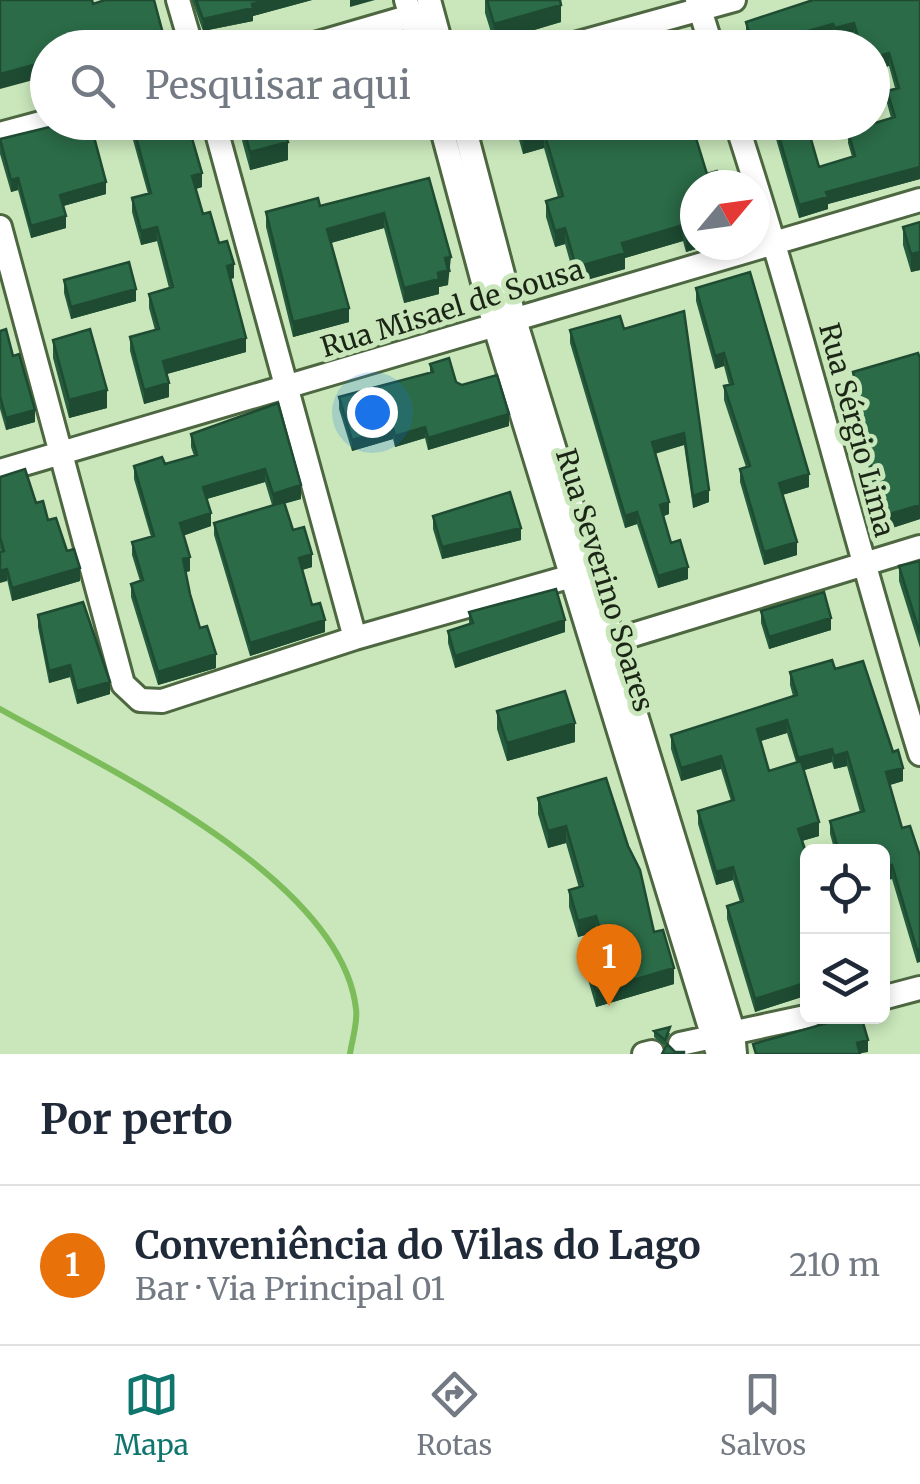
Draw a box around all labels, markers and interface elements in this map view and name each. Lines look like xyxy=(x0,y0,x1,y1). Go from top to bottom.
search box xyxy=(30,30,890,140)
icon: search xyxy=(65,58,120,113)
text: Pesquisar aqui xyxy=(145,62,411,109)
north arrow xyxy=(680,170,770,260)
street label: Rua Misael de Sousa xyxy=(316,251,588,365)
street label: Rua Sérgio Lima xyxy=(811,319,903,541)
your location xyxy=(347,387,398,438)
street label: Rua Severino Soares xyxy=(548,444,662,716)
map controls xyxy=(800,844,890,1024)
button: locate xyxy=(800,844,890,934)
pin: 1 xyxy=(576,924,642,1006)
button: layers xyxy=(800,934,890,1024)
text: Por perto xyxy=(40,1093,233,1145)
text: Conveniência do Vilas do Lago xyxy=(135,1222,701,1269)
text: 1 xyxy=(65,1245,80,1285)
text: 210 m xyxy=(789,1245,880,1285)
text: Bar · Via Principal 01 xyxy=(135,1269,445,1309)
tab: Mapa xyxy=(114,1367,189,1463)
tab: Rotas xyxy=(417,1367,492,1463)
tab: Salvos xyxy=(720,1367,806,1463)

